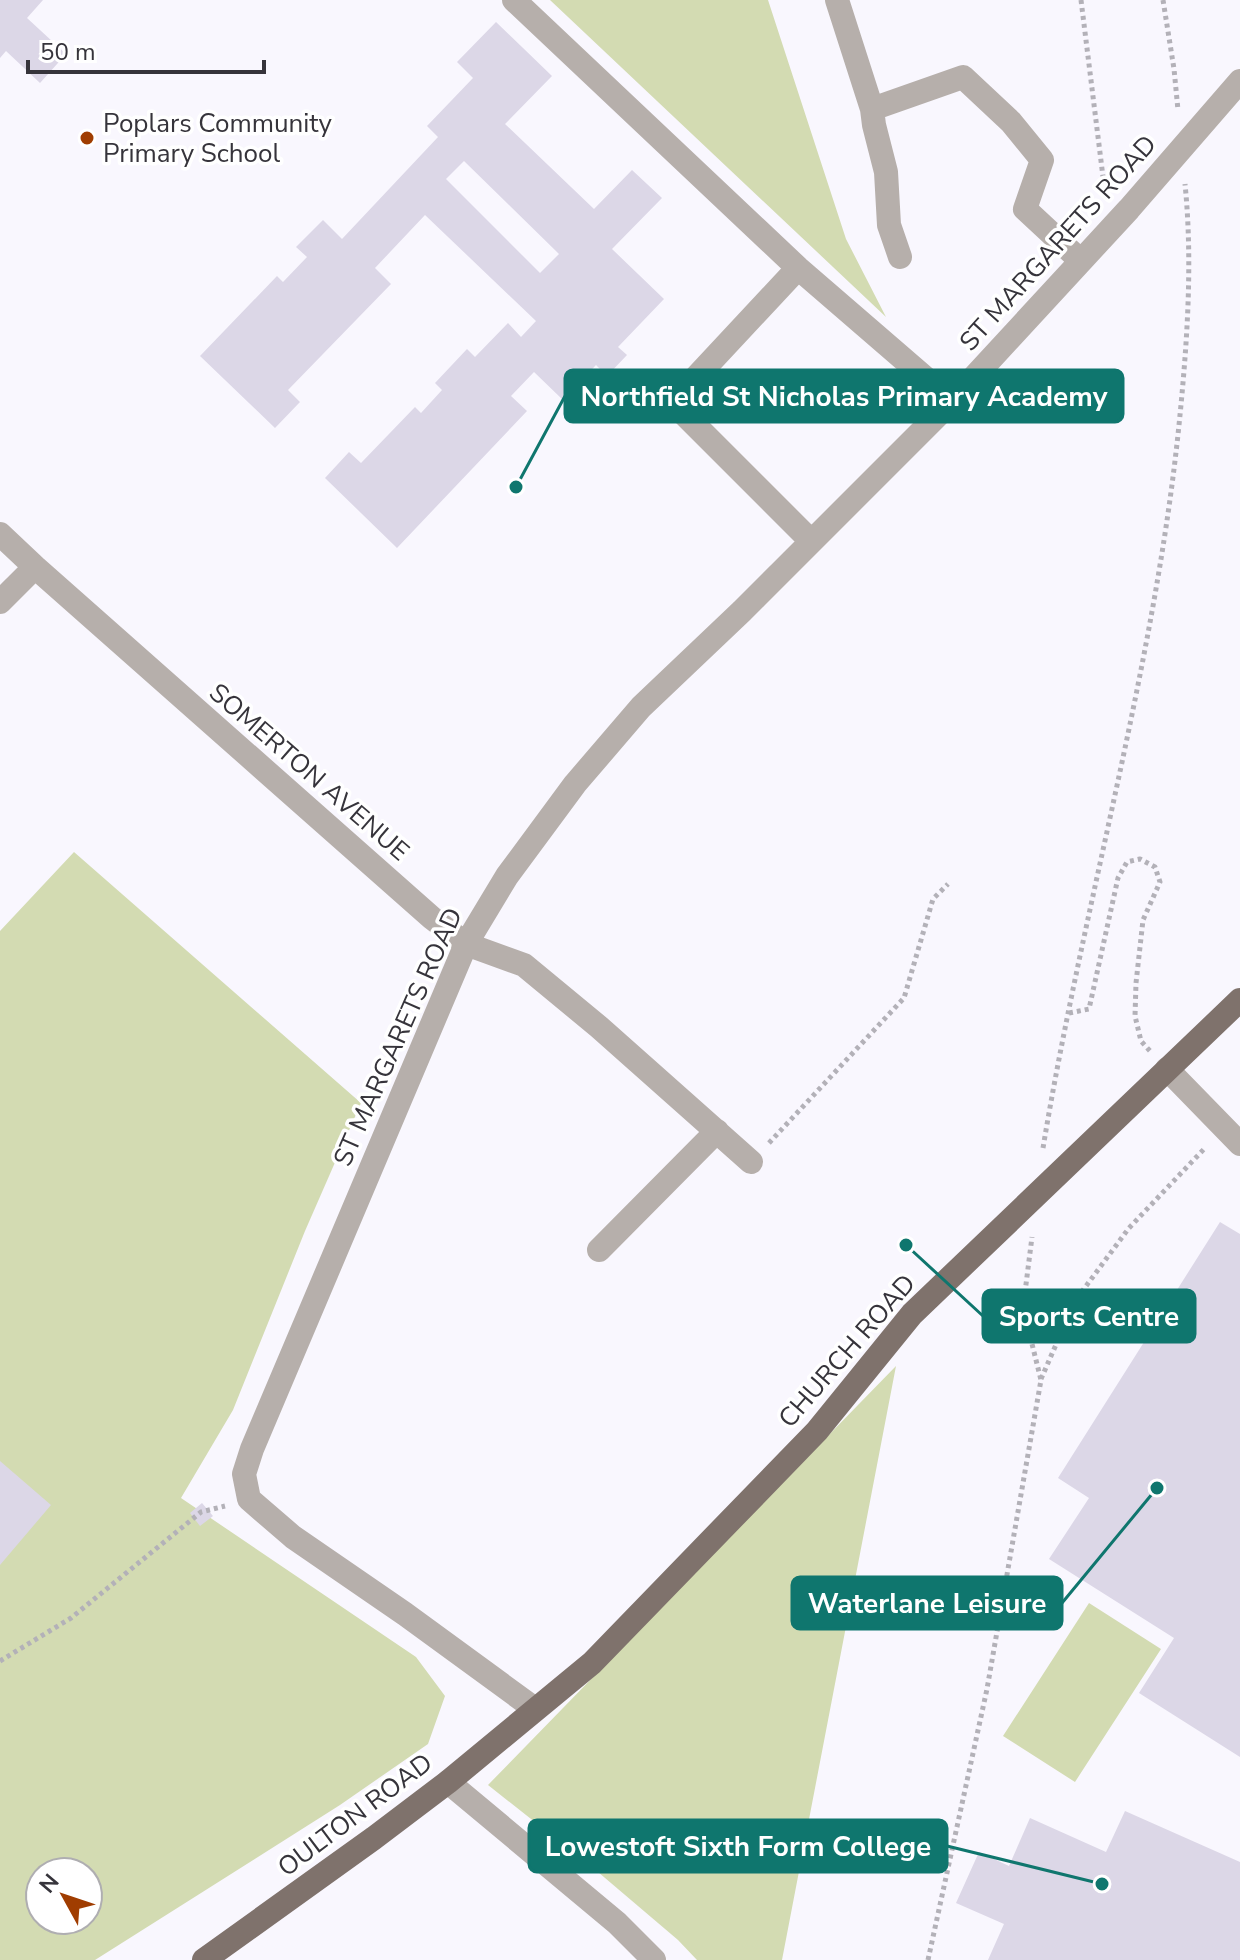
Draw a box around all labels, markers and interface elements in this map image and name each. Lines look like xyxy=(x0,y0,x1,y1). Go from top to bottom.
scale bar xyxy=(28,24,264,74)
text: 50 m xyxy=(40,36,96,68)
place label: Poplars Community Primary School xyxy=(103,106,333,171)
street label: ST MARGARETS ROAD xyxy=(952,128,1164,358)
marker: Poplars Community Primary School xyxy=(78,129,96,147)
callout: Northfield St Nicholas Primary Academy xyxy=(565,370,1123,422)
text: Northfield St Nicholas Primary Academy xyxy=(581,378,1108,416)
street label: SOMERTON AVENUE xyxy=(201,675,417,869)
street label: ST MARGARETS ROAD xyxy=(325,902,471,1172)
street label: CHURCH ROAD xyxy=(771,1267,923,1435)
callout: Sports Centre xyxy=(983,1290,1195,1342)
text: Sports Centre xyxy=(999,1298,1179,1336)
callout: Waterlane Leisure xyxy=(792,1577,1062,1629)
text: Waterlane Leisure xyxy=(808,1585,1046,1623)
street label: OULTON ROAD xyxy=(271,1745,439,1885)
callout: Lowestoft Sixth Form College xyxy=(529,1820,947,1872)
text: Lowestoft Sixth Form College xyxy=(545,1828,931,1866)
north arrow xyxy=(24,1856,104,1936)
text: N xyxy=(33,1868,66,1900)

